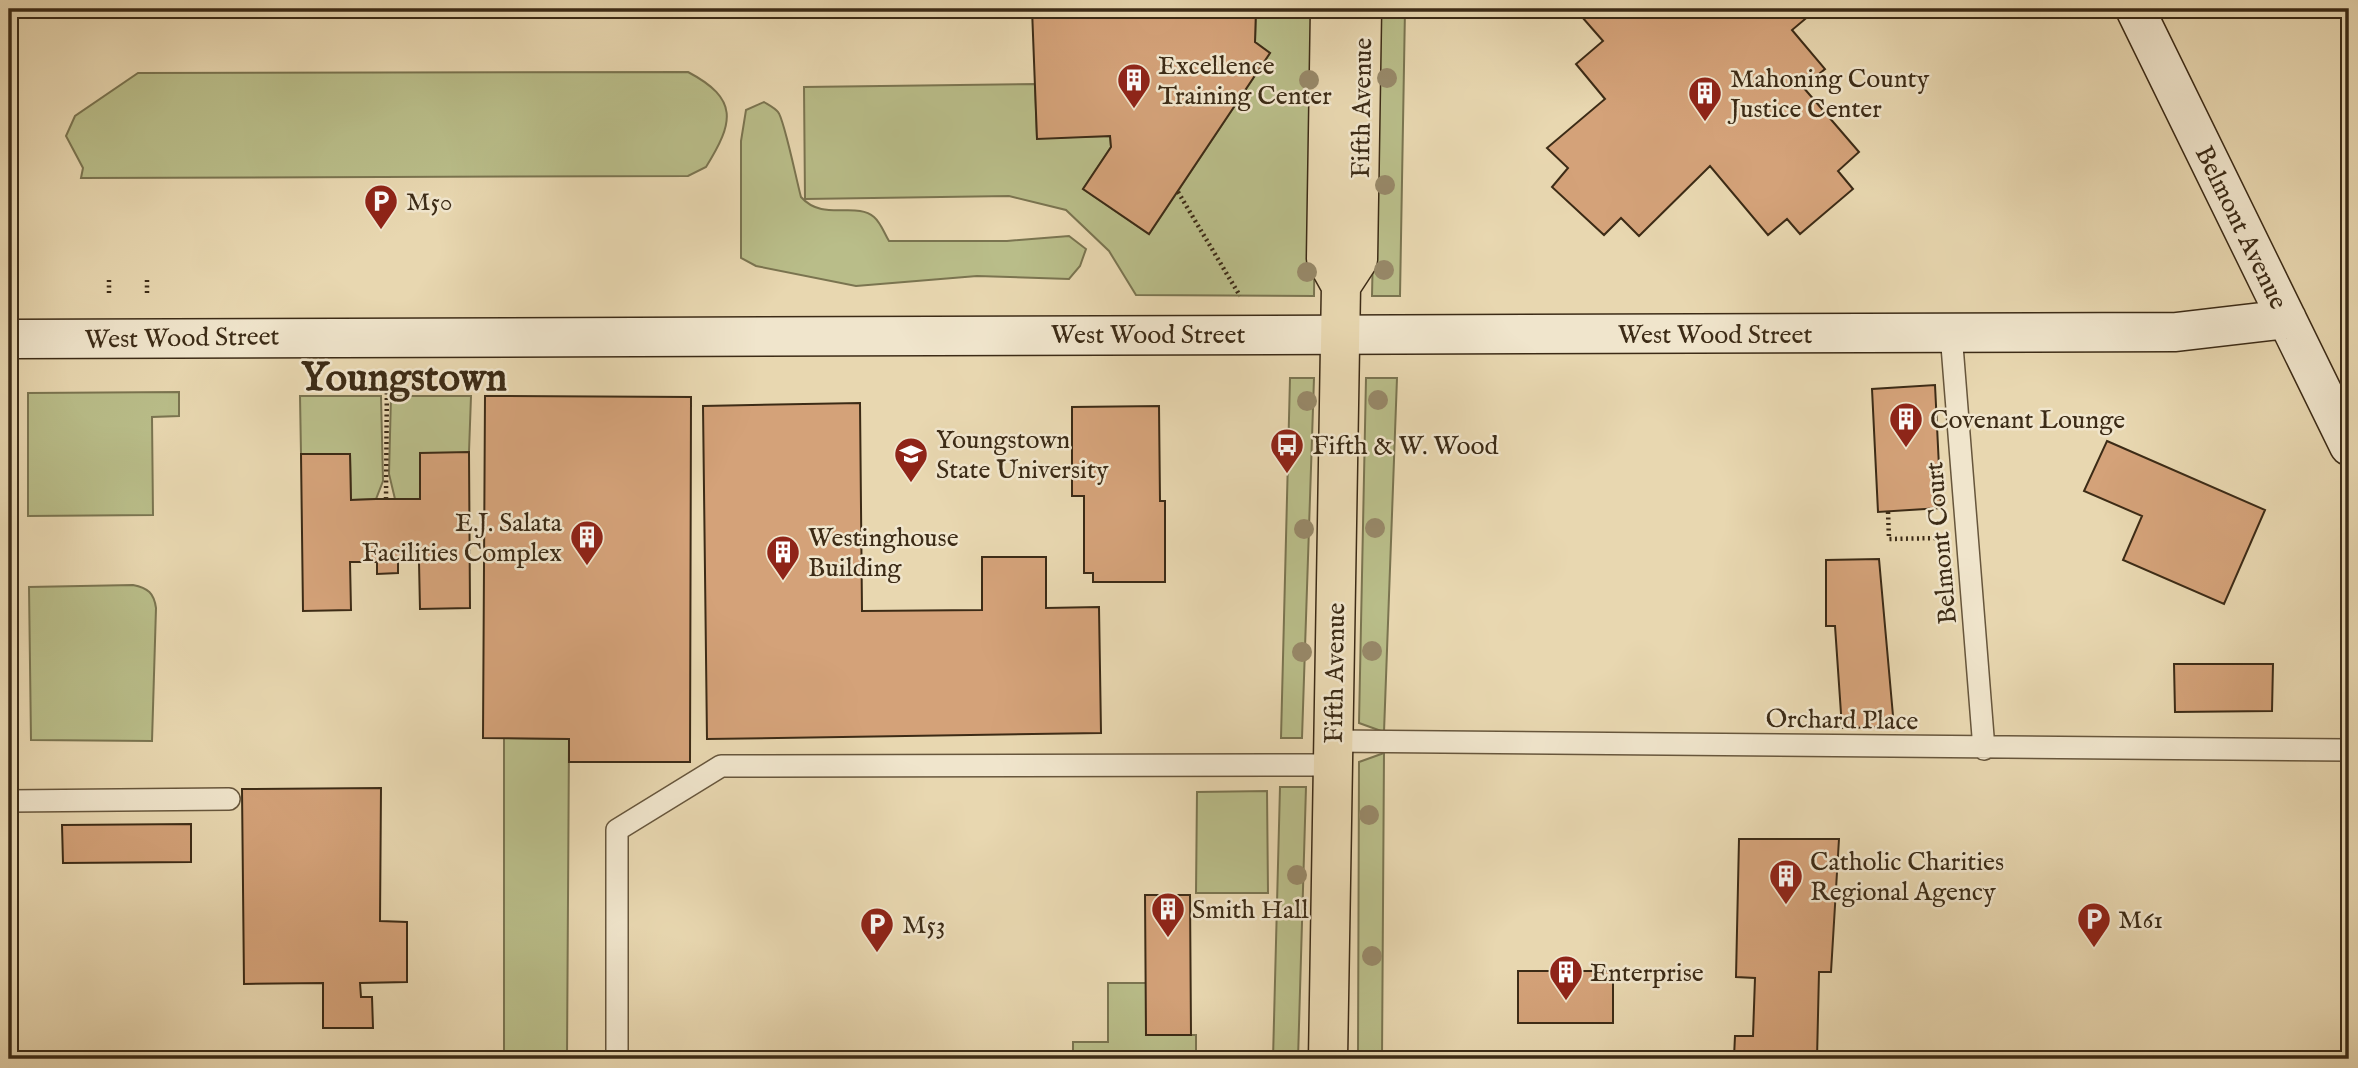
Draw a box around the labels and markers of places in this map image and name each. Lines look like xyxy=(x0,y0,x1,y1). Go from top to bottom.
place label: Excellence Training Center xyxy=(1158,50,1332,113)
building icon: Excellence Training Center xyxy=(1115,61,1153,110)
place label: Mahoning County Justice Center xyxy=(1727,63,1929,126)
building icon: Mahoning County Justice Center xyxy=(1686,74,1724,123)
parking icon: M50 xyxy=(362,182,400,231)
place label: M50 xyxy=(406,186,453,219)
building icon: Covenant Lounge xyxy=(1887,400,1925,449)
place label: Covenant Lounge xyxy=(1930,404,2125,437)
place label: Youngstown State University xyxy=(936,424,1109,487)
bus stop icon: Fifth & W. Wood xyxy=(1268,426,1306,475)
place label: Fifth & W. Wood xyxy=(1312,430,1499,463)
school or university icon: Youngstown State University xyxy=(892,435,930,484)
place label: E.J. Salata Facilities Complex xyxy=(362,507,563,570)
building icon: E.J. Salata Facilities Complex xyxy=(568,518,606,567)
place label: Westinghouse Building xyxy=(808,522,959,585)
building icon: Westinghouse Building xyxy=(764,533,802,582)
place label: Catholic Charities Regional Agency xyxy=(1810,846,2004,909)
building icon: Catholic Charities Regional Agency xyxy=(1767,857,1805,906)
building icon: Smith Hall xyxy=(1149,890,1187,939)
place label: Smith Hall xyxy=(1192,894,1309,927)
parking icon: M61 xyxy=(2075,900,2113,949)
place label: M61 xyxy=(2118,904,2163,937)
parking icon: M53 xyxy=(858,905,896,954)
place label: M53 xyxy=(902,909,946,942)
building icon: Enterprise xyxy=(1547,953,1585,1002)
place label: Enterprise xyxy=(1590,957,1704,990)

